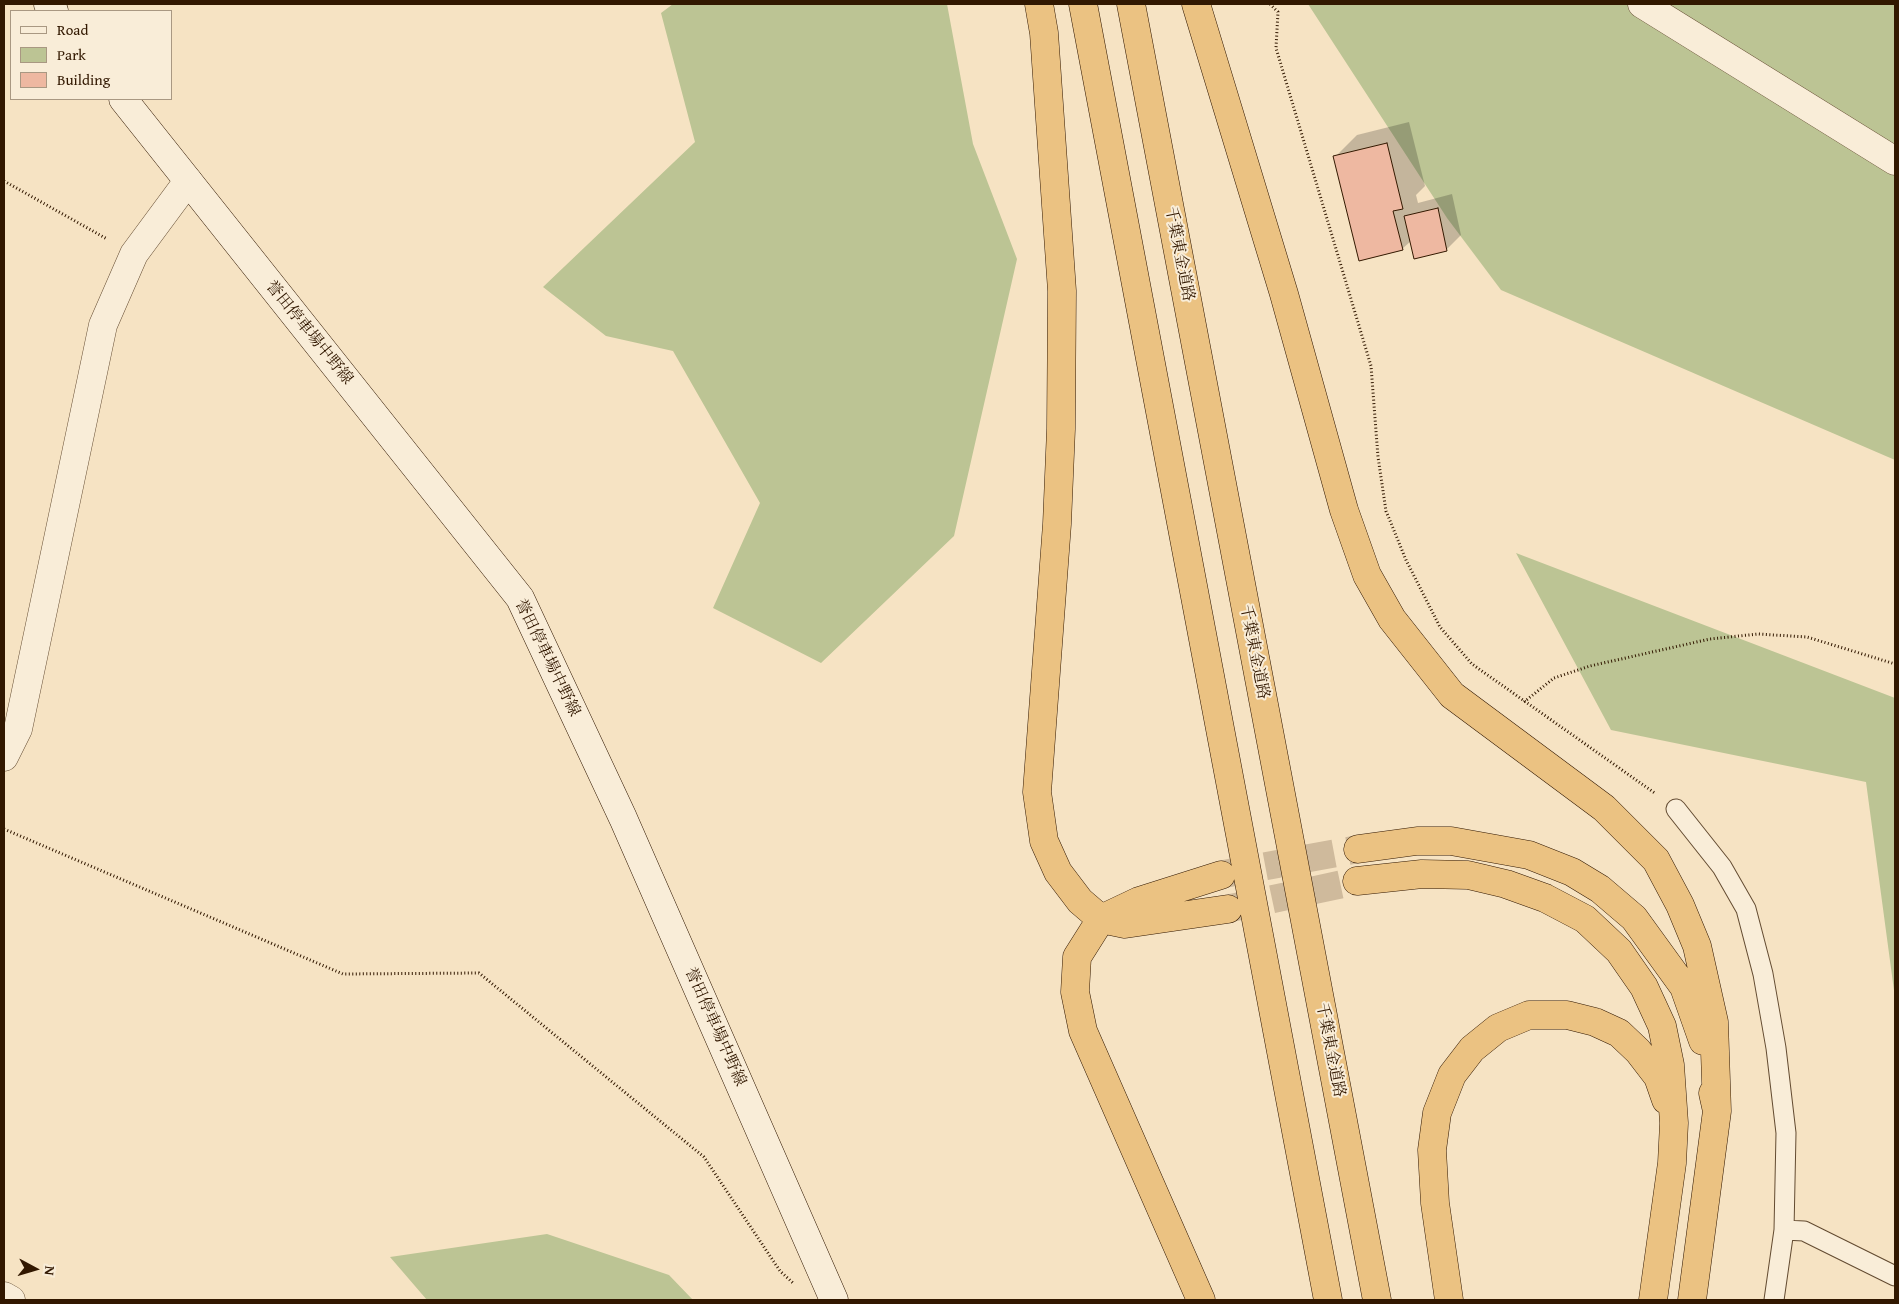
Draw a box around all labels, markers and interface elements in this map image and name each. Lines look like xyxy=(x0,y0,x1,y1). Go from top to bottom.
legend xyxy=(10,10,172,100)
text: Road xyxy=(57,19,88,40)
text: Park xyxy=(57,44,86,65)
text: Building xyxy=(57,69,110,90)
street label: 千葉東金道路 xyxy=(1160,205,1198,303)
street label: 誉田停車場中野線 xyxy=(261,277,357,389)
street label: 誉田停車場中野線 xyxy=(510,596,584,720)
street label: 千葉東金道路 xyxy=(1235,603,1273,701)
street label: 誉田停車場中野線 xyxy=(680,965,750,1089)
street label: 千葉東金道路 xyxy=(1311,1001,1349,1099)
north arrow xyxy=(10,1244,60,1294)
text: N xyxy=(39,1265,60,1276)

